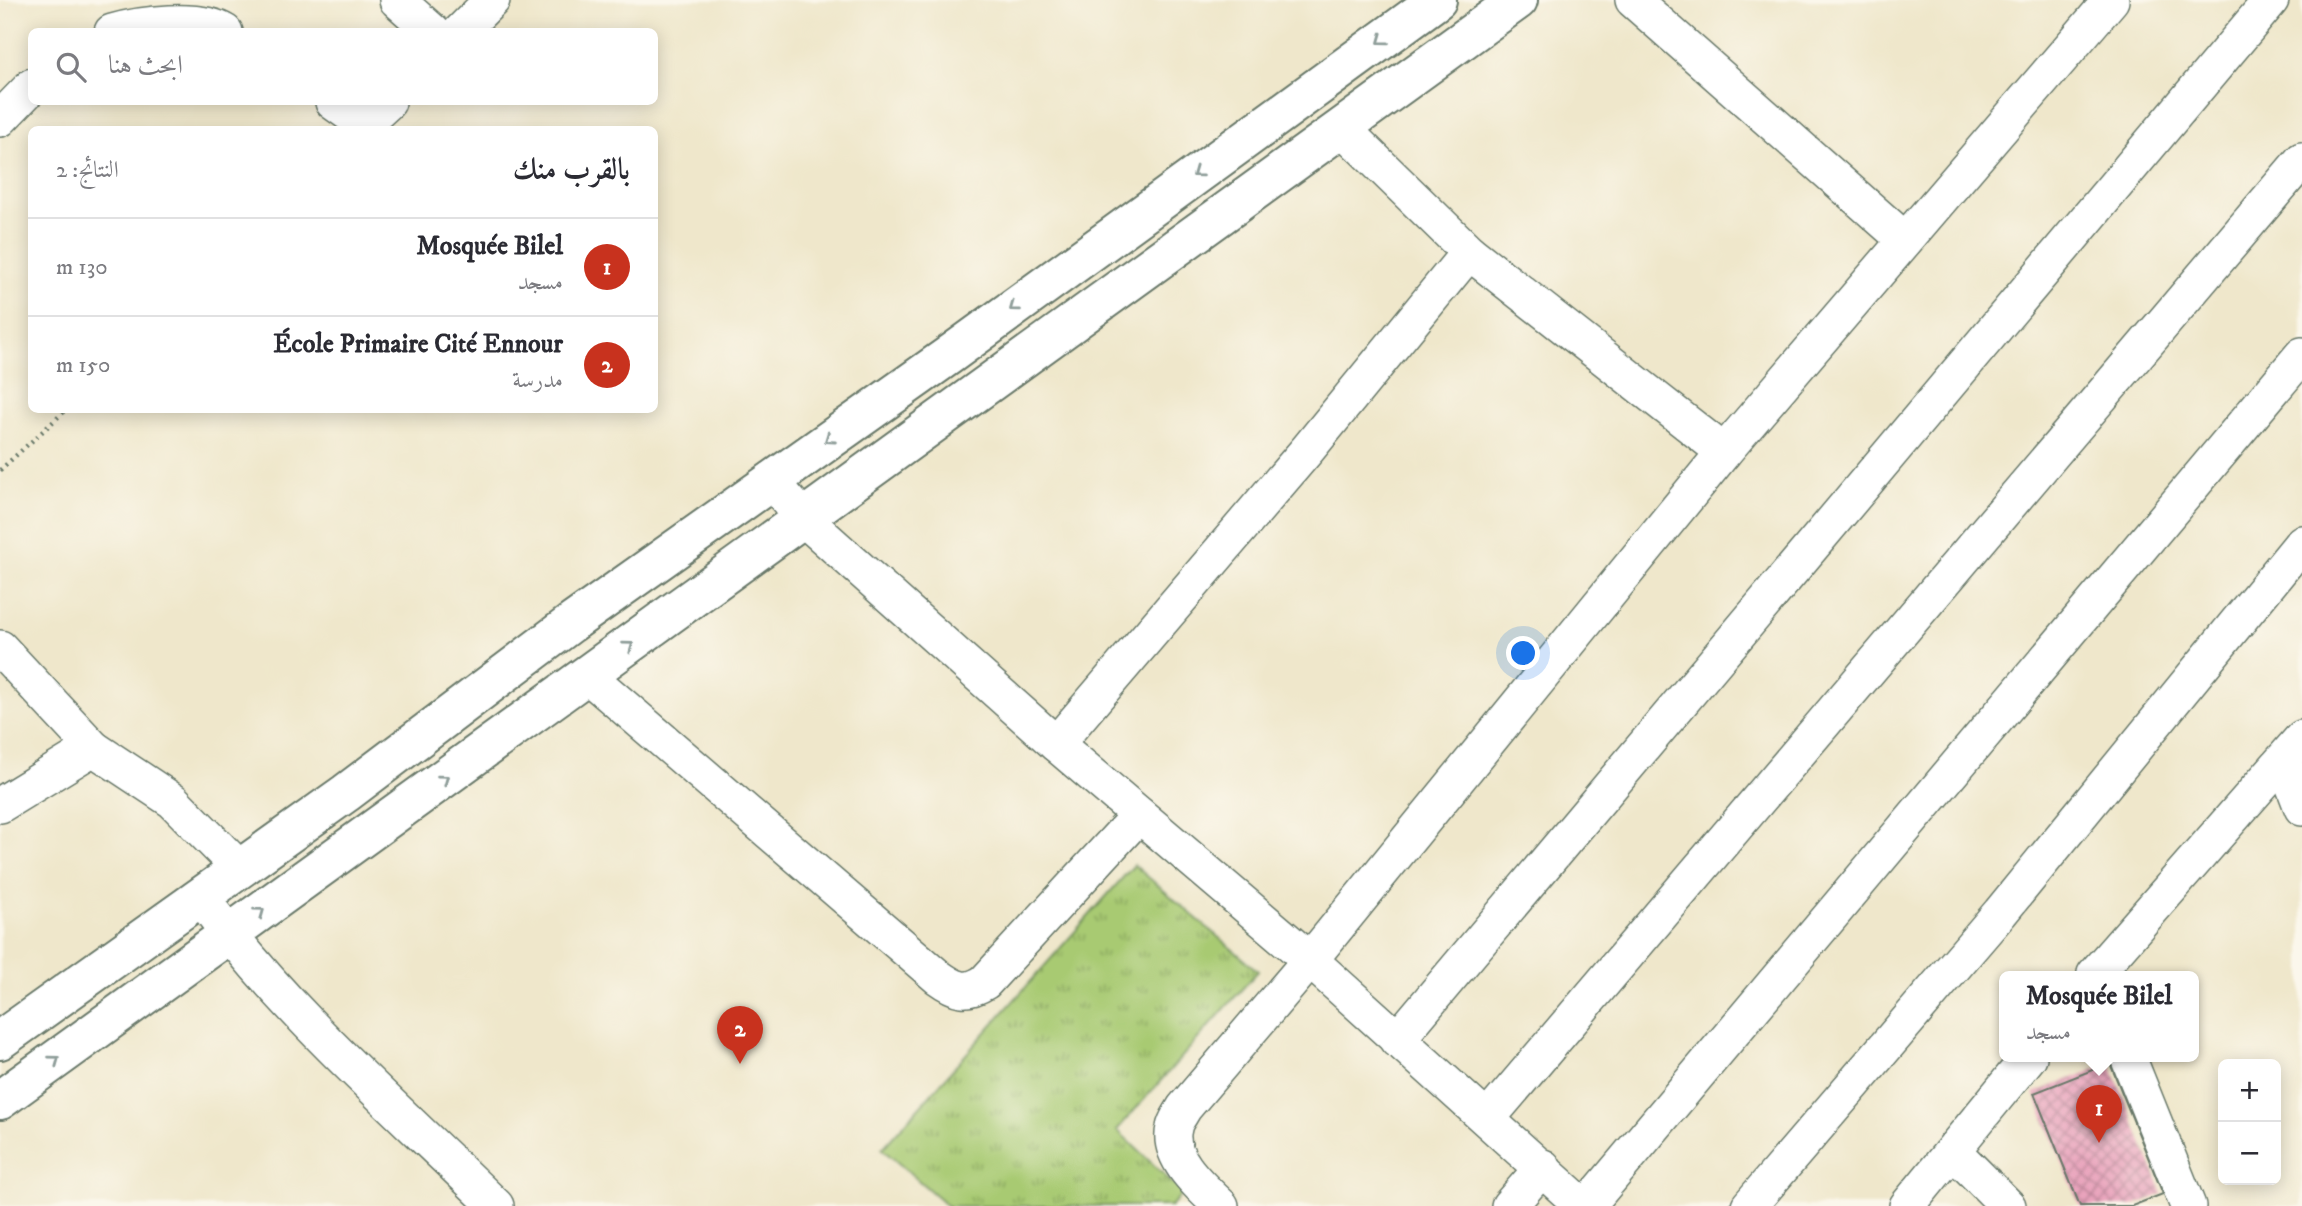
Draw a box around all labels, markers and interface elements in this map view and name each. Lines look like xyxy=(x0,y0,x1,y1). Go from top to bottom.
search box xyxy=(28,28,658,105)
one-way arrow xyxy=(1377,32,1390,44)
icon: search xyxy=(52,48,90,86)
text: ابحث هنا xyxy=(108,49,183,82)
text: بالقرب منك xyxy=(513,152,630,189)
text: النتائج: 2 xyxy=(56,156,119,185)
one-way arrow xyxy=(1193,165,1205,177)
text: Mosquée Bilel xyxy=(416,230,563,263)
text: 130 m xyxy=(56,253,108,282)
text: 1 xyxy=(603,253,611,282)
text: مسجد xyxy=(518,268,563,297)
one-way arrow xyxy=(1009,299,1022,312)
text: École Primaire Cité Ennour xyxy=(273,328,563,361)
text: 150 m xyxy=(56,351,110,380)
text: 2 xyxy=(601,351,613,380)
text: مدرسة xyxy=(512,366,563,395)
one-way arrow xyxy=(824,431,837,444)
your location xyxy=(1506,636,1540,670)
one-way arrow xyxy=(621,642,634,655)
one-way arrow xyxy=(436,775,449,788)
one-way arrow xyxy=(252,908,264,920)
popup xyxy=(1999,971,2199,1062)
text: Mosquée Bilel xyxy=(2026,980,2172,1013)
pin: 2 xyxy=(717,1006,763,1064)
text: مسجد xyxy=(2026,1018,2071,1047)
one-way arrow xyxy=(47,1055,60,1068)
map controls xyxy=(2218,1059,2281,1185)
button: + xyxy=(2218,1059,2281,1122)
pin: 1 xyxy=(2076,1085,2122,1143)
button: − xyxy=(2218,1122,2281,1185)

